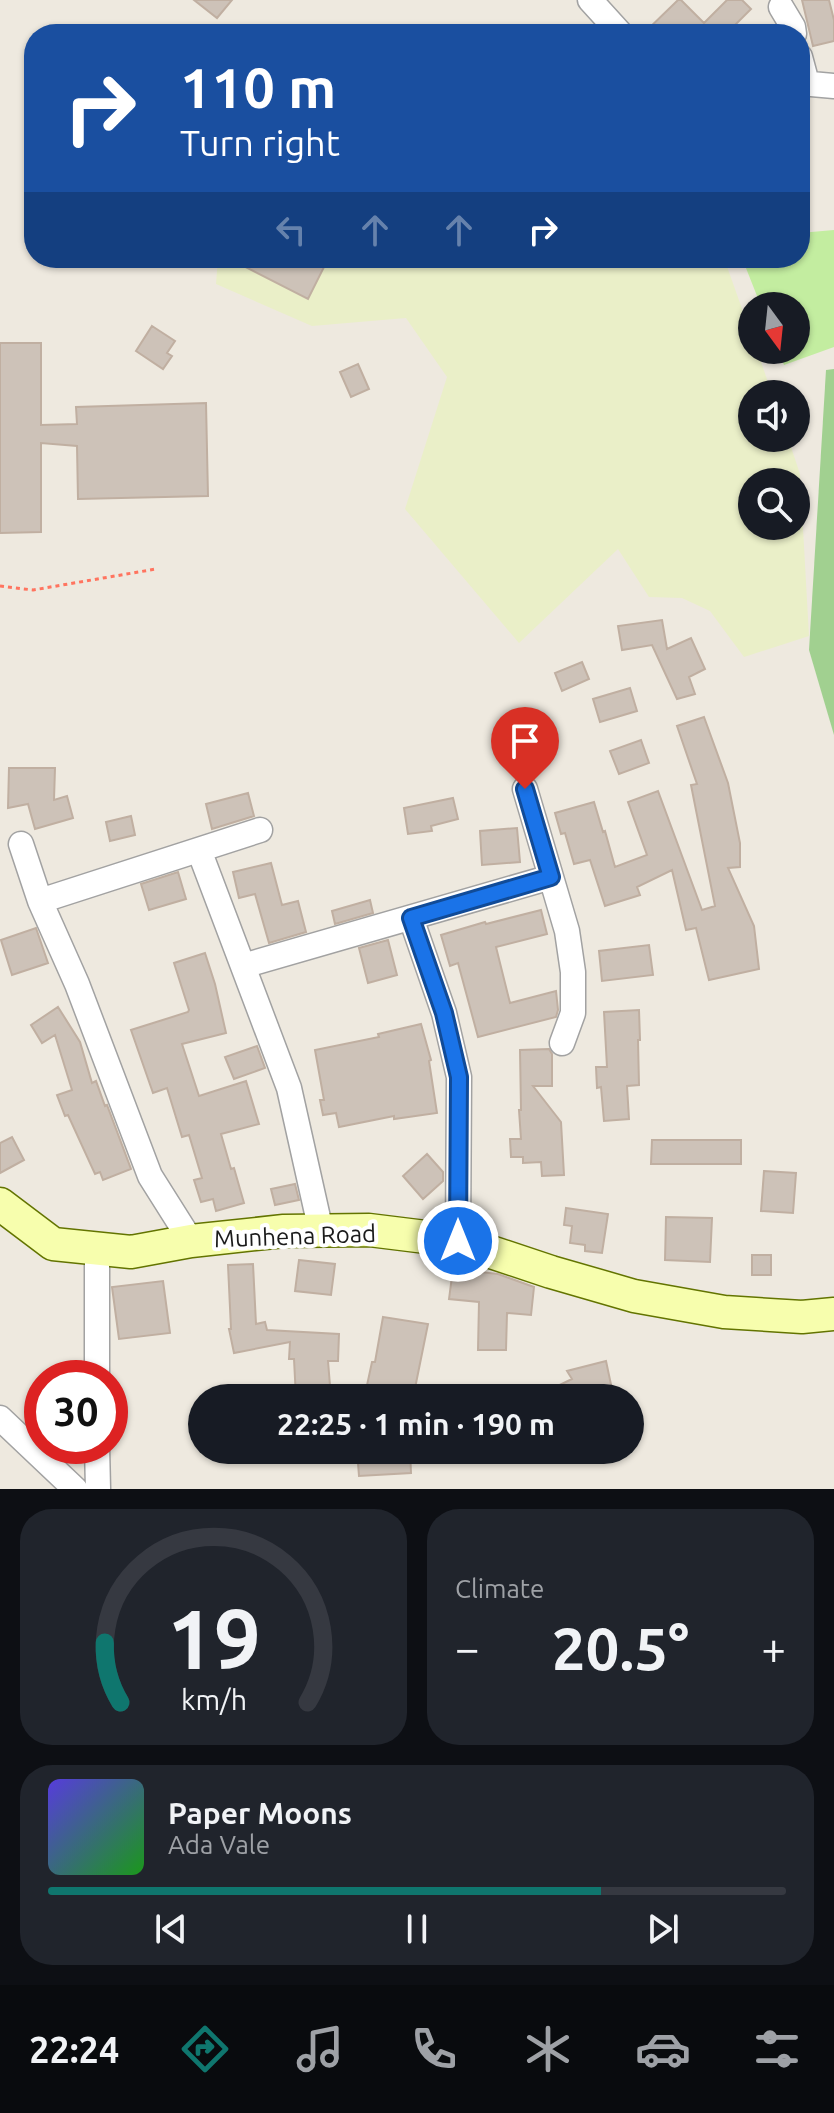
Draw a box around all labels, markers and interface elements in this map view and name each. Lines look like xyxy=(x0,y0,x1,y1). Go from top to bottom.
icon: right xyxy=(48,56,152,160)
text: 110 m xyxy=(180,56,336,119)
text: Turn right xyxy=(180,122,340,163)
icon: left xyxy=(269,208,313,252)
icon: ahead xyxy=(353,208,397,252)
icon: ahead xyxy=(437,208,481,252)
icon: right xyxy=(521,208,565,252)
north arrow xyxy=(738,292,810,364)
map controls xyxy=(738,292,810,540)
button: sound xyxy=(738,380,810,452)
button: search xyxy=(738,468,810,540)
pin xyxy=(491,707,559,789)
icon: arrive xyxy=(503,719,547,763)
position arrow xyxy=(416,1199,500,1283)
street label: Munhena Road xyxy=(214,1220,376,1252)
speed limit sign: 30 xyxy=(24,1360,128,1464)
text: 22:25 · 1 min · 190 m xyxy=(277,1407,555,1441)
text: Climate xyxy=(455,1574,544,1603)
text: 19 xyxy=(167,1591,260,1685)
text: 20.5° xyxy=(552,1614,689,1681)
text: − xyxy=(455,1623,480,1672)
text: + xyxy=(761,1623,786,1672)
text: km/h xyxy=(181,1683,247,1715)
text: Paper Moons xyxy=(168,1796,352,1830)
text: Ada Vale xyxy=(168,1830,270,1859)
icon: previous xyxy=(149,1907,193,1951)
icon: pause xyxy=(395,1907,439,1951)
icon: next xyxy=(641,1907,685,1951)
icon: directions xyxy=(177,2021,233,2077)
icon: music xyxy=(292,2021,348,2077)
icon: phone xyxy=(406,2021,462,2077)
icon: climate xyxy=(520,2021,576,2077)
icon: car xyxy=(635,2021,691,2077)
icon: filters xyxy=(749,2021,805,2077)
text: 22:24 xyxy=(29,2029,119,2070)

